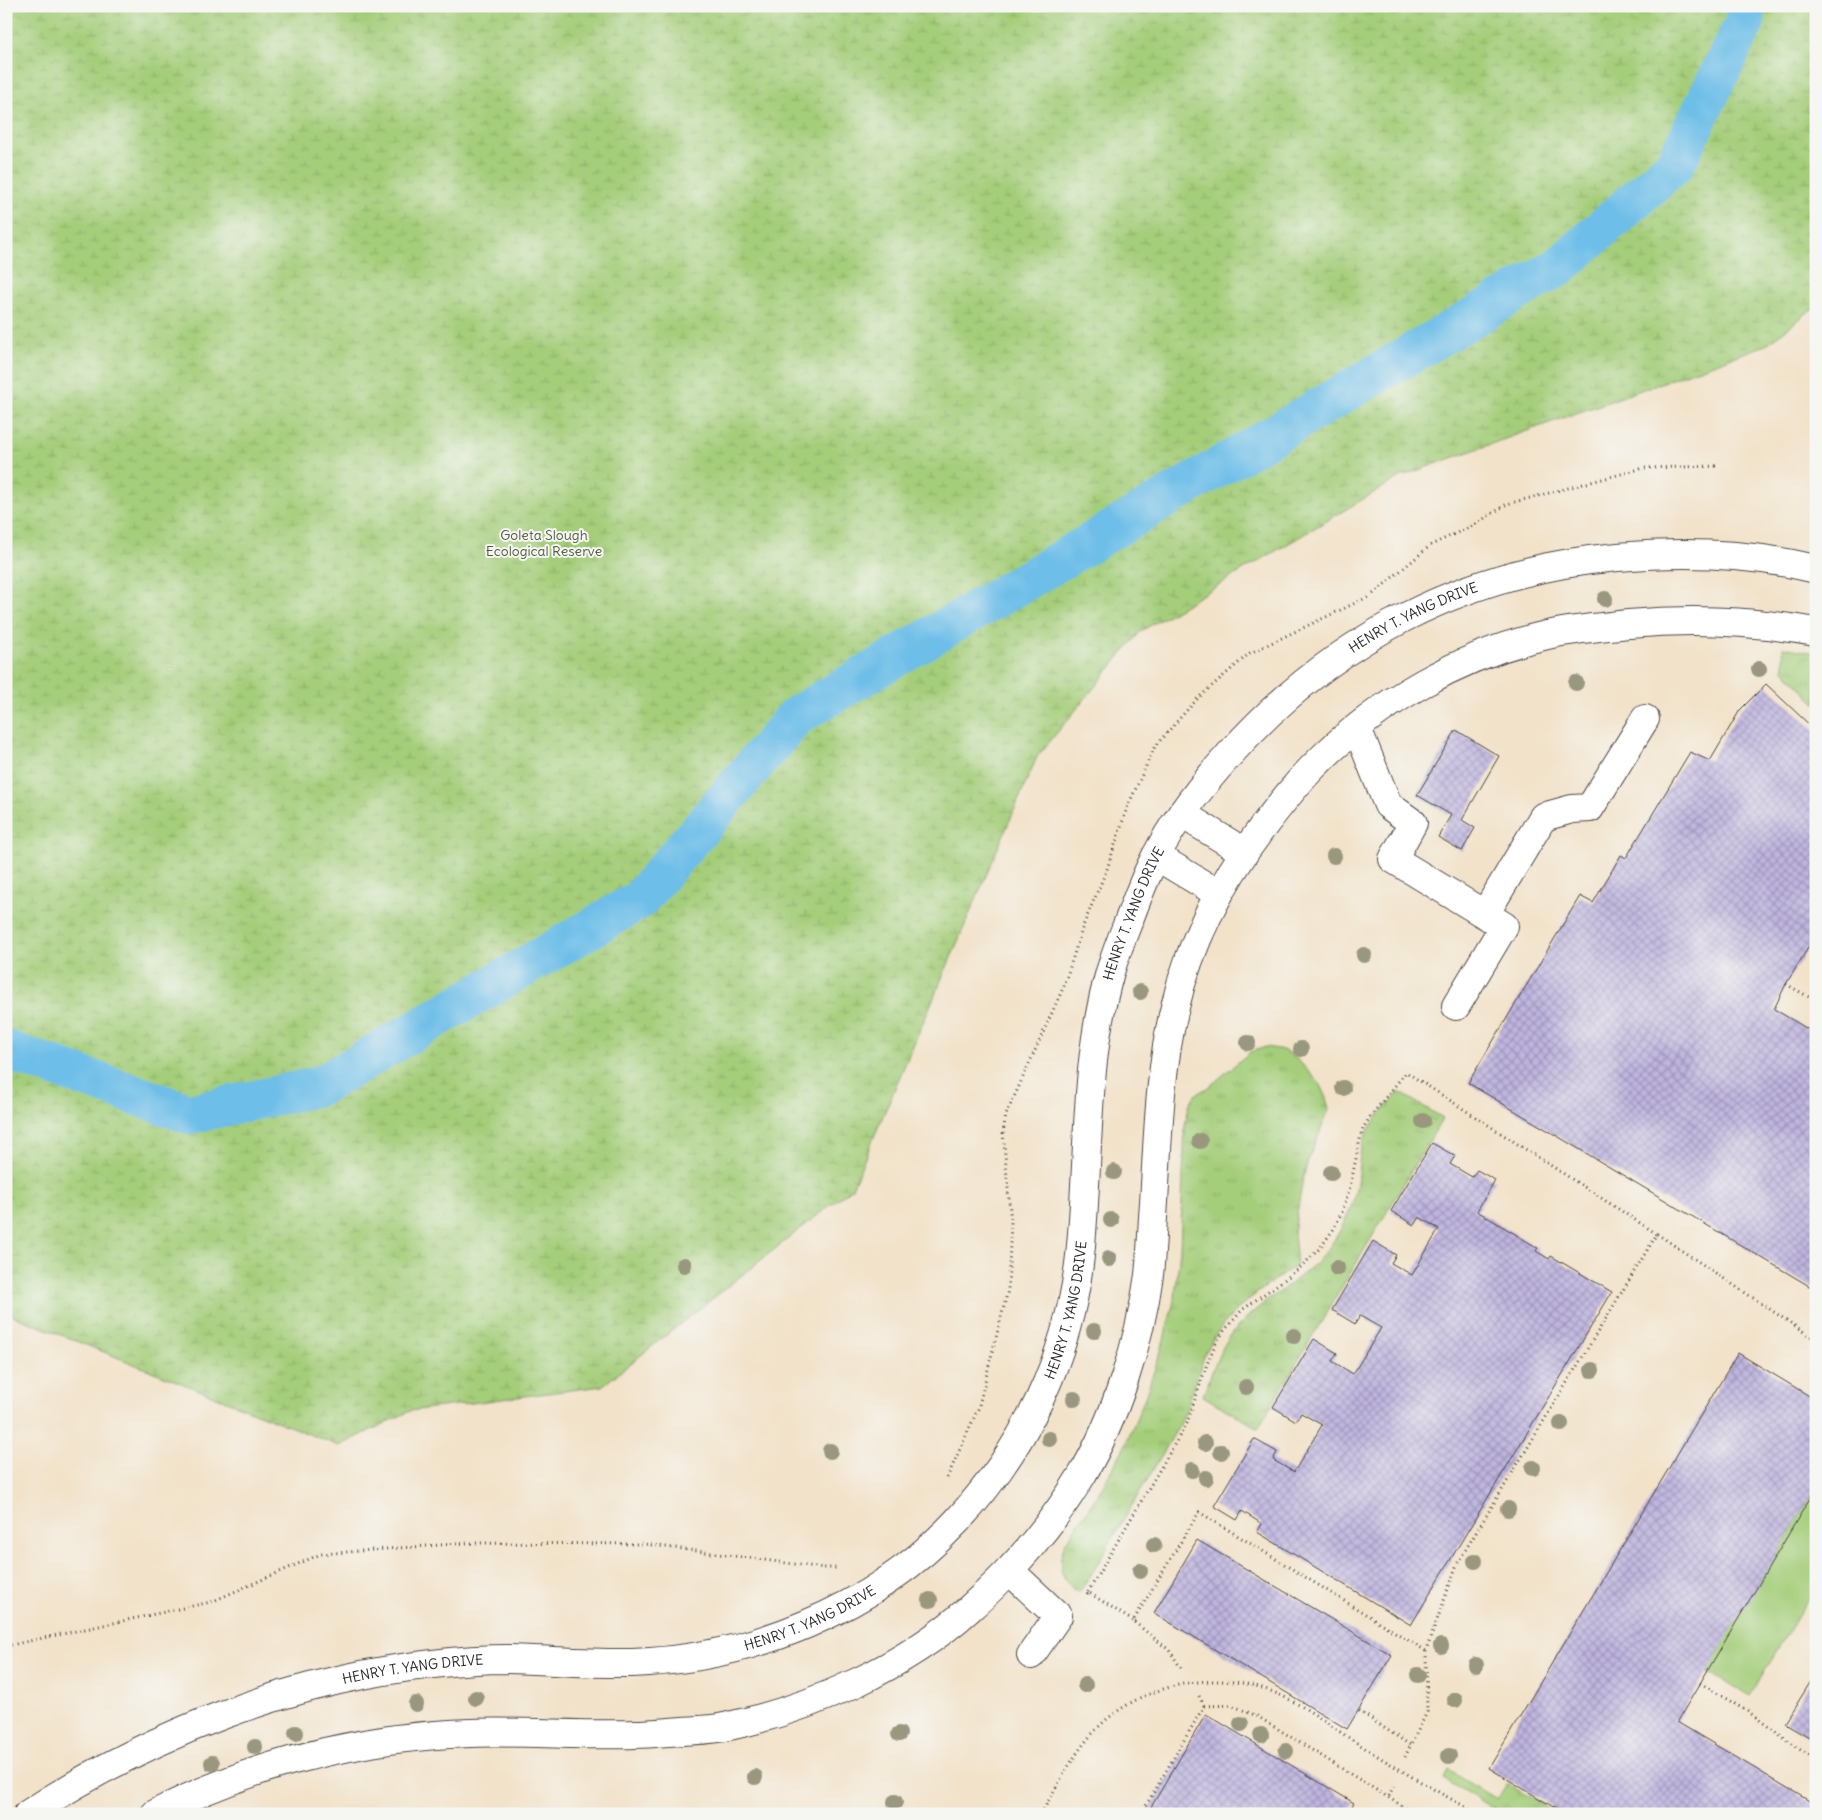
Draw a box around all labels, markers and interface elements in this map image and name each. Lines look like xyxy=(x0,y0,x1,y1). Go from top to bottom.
park label: Goleta Slough Ecological Reserve xyxy=(486,526,602,560)
street label: HENRY T. YANG DRIVE xyxy=(1345,578,1480,657)
street label: HENRY T. YANG DRIVE xyxy=(1099,844,1168,982)
street label: HENRY T. YANG DRIVE xyxy=(1040,1240,1090,1382)
street label: HENRY T. YANG DRIVE xyxy=(742,1581,879,1654)
street label: HENRY T. YANG DRIVE xyxy=(340,1651,484,1688)

